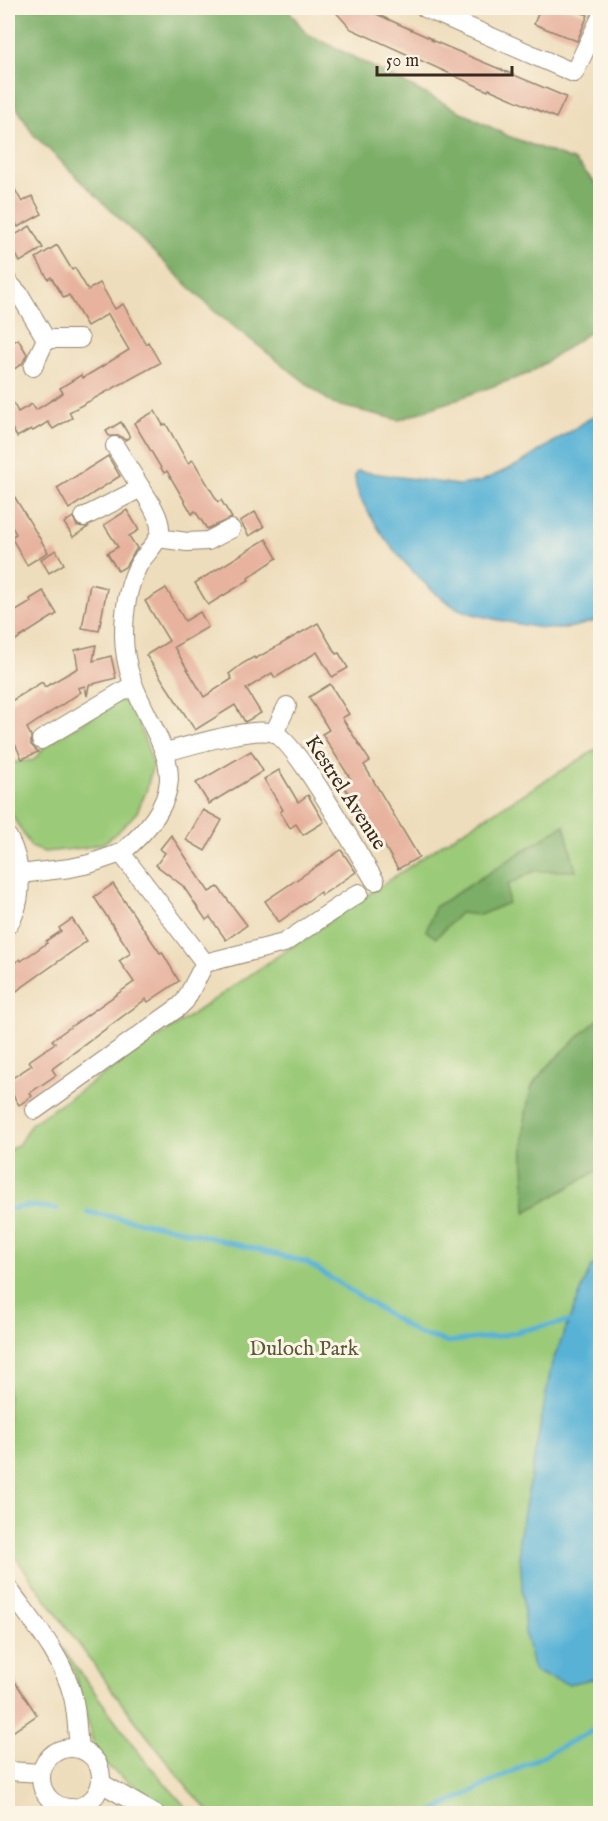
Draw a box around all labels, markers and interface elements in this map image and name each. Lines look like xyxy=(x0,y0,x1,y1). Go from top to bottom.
scale bar xyxy=(377,39,512,77)
text: 50 m xyxy=(386,50,419,73)
street label: Kestrel Avenue xyxy=(298,731,392,856)
park label: Duloch Park xyxy=(249,1336,359,1363)

